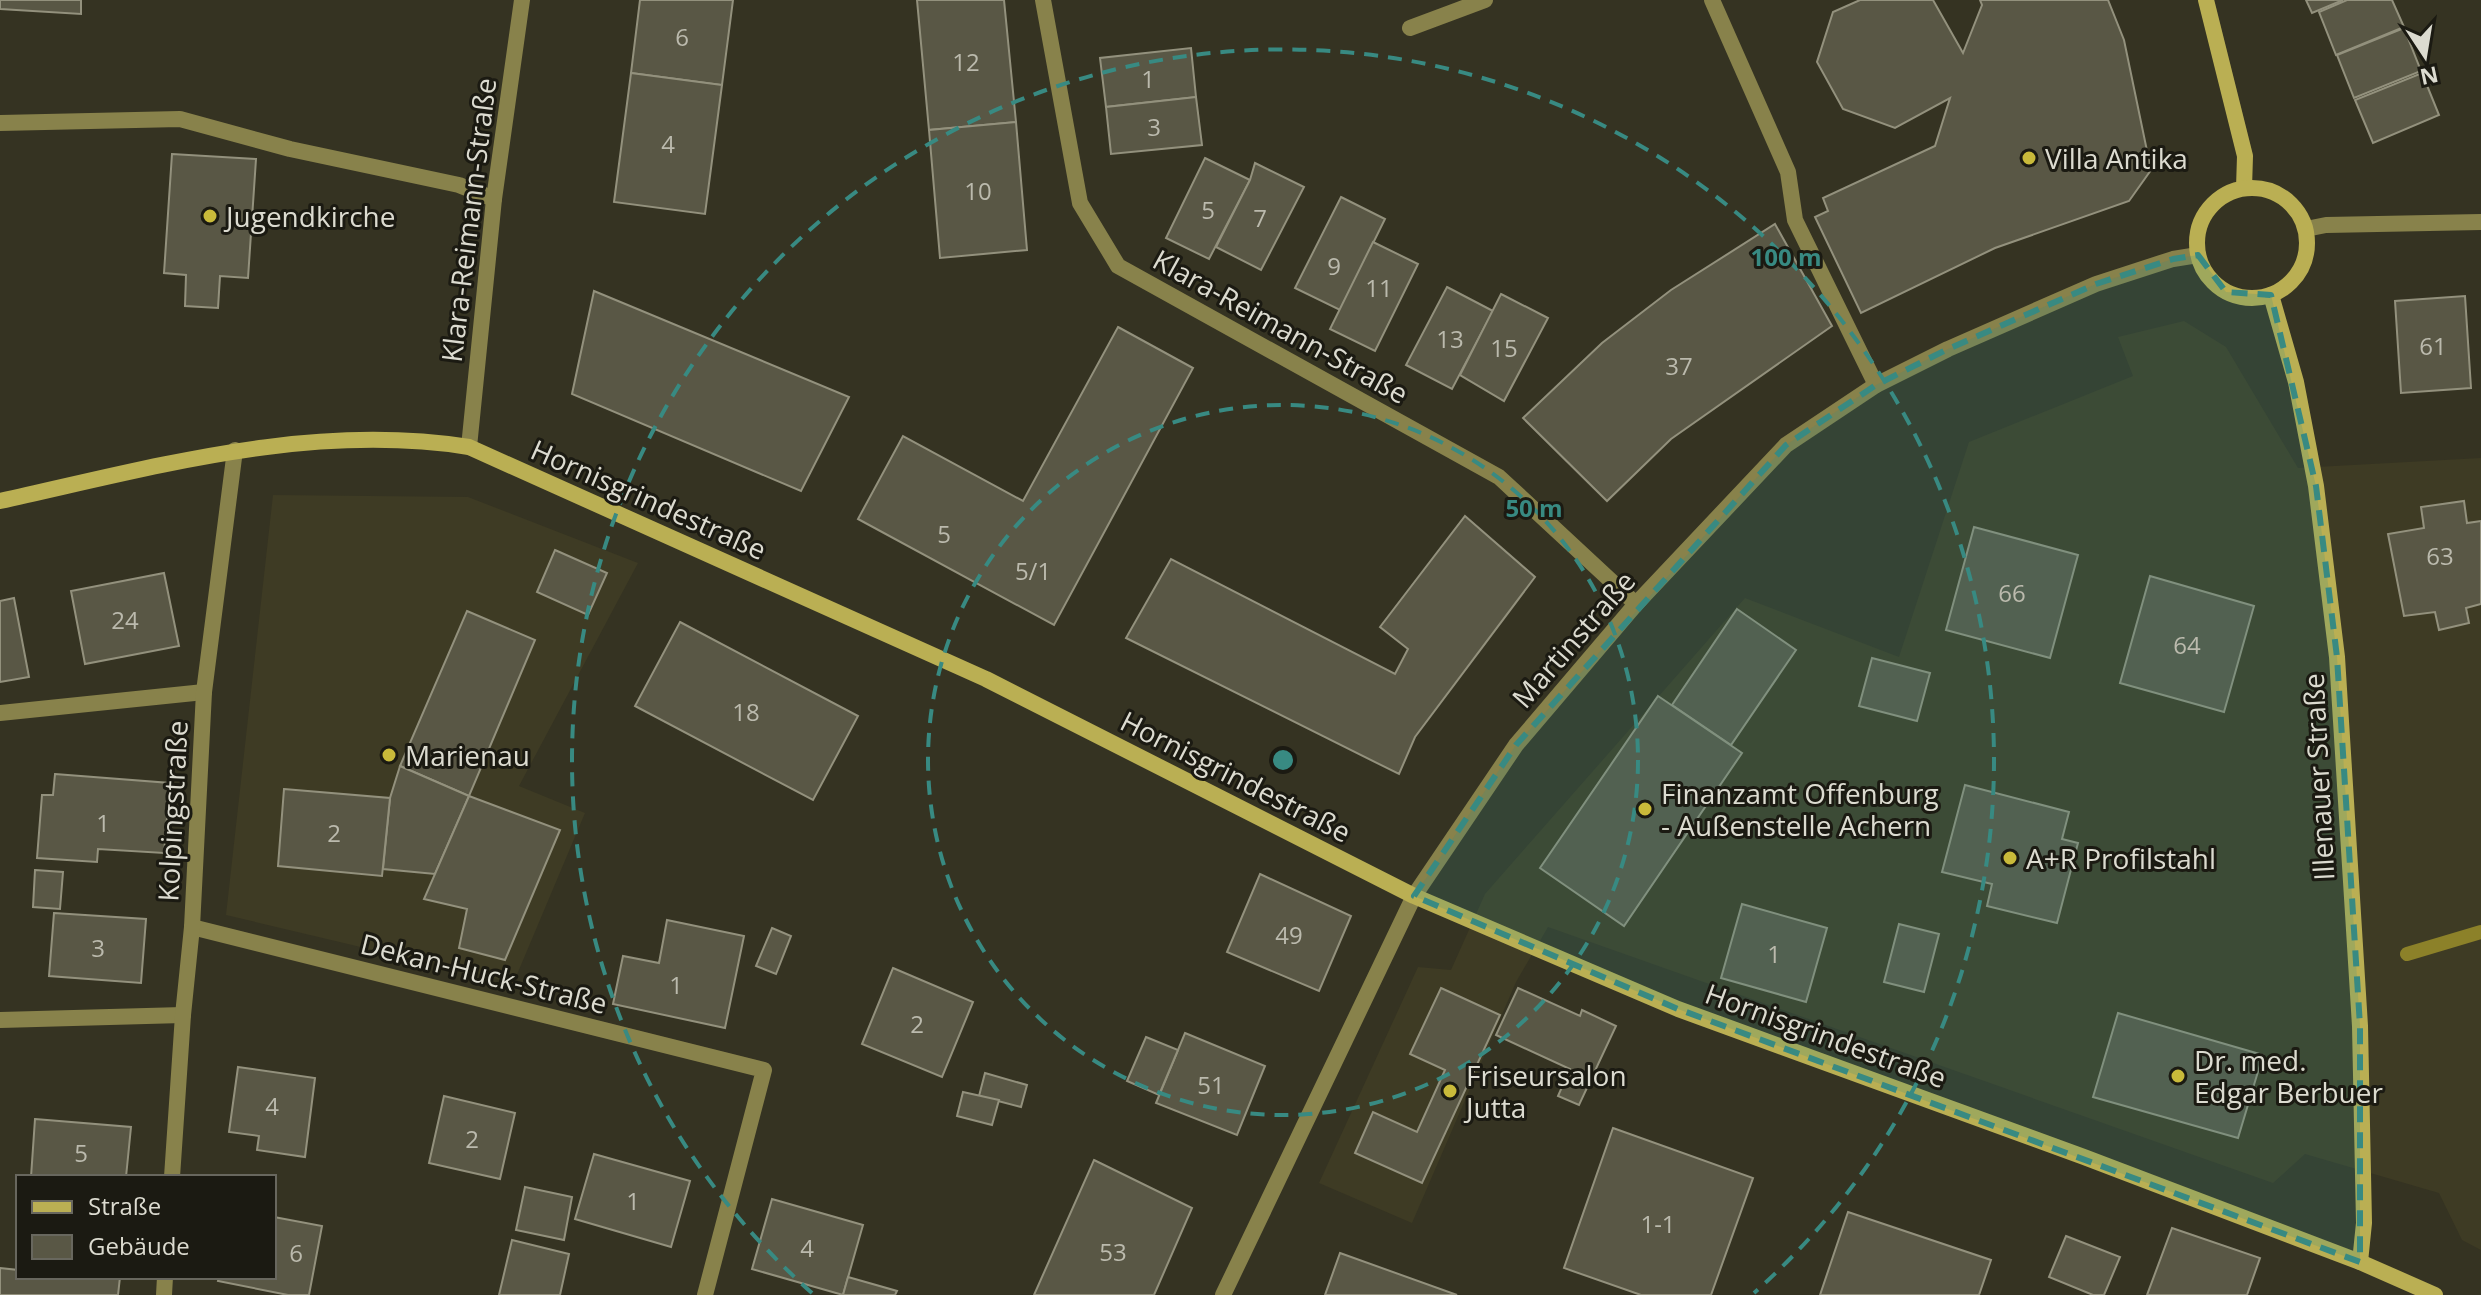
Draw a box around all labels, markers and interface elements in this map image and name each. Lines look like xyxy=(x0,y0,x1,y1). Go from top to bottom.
north arrow xyxy=(2385,16,2465,96)
house number: 6 xyxy=(675,20,689,53)
house number: 12 xyxy=(952,45,980,78)
text: N xyxy=(2417,60,2441,93)
house number: 1 xyxy=(1141,62,1155,95)
street label: Klara-Reimann-Straße xyxy=(432,76,504,364)
house number: 3 xyxy=(1147,110,1161,143)
house number: 4 xyxy=(661,127,675,160)
place label: Villa Antika xyxy=(2045,139,2188,177)
marker: Villa Antika xyxy=(2020,149,2038,167)
house number: 10 xyxy=(964,174,992,207)
house number: 5 xyxy=(1201,193,1215,226)
place label: Jugendkirche xyxy=(223,197,395,235)
house number: 7 xyxy=(1253,201,1267,234)
marker: Jugendkirche xyxy=(201,207,219,225)
street label: Klara-Reimann-Straße xyxy=(1147,240,1415,412)
text: 100 m xyxy=(1751,240,1821,273)
house number: 9 xyxy=(1327,249,1341,282)
house number: 11 xyxy=(1365,271,1393,304)
house number: 13 xyxy=(1436,322,1464,355)
house number: 61 xyxy=(2419,329,2447,362)
house number: 15 xyxy=(1490,331,1518,364)
house number: 37 xyxy=(1665,349,1693,382)
street label: Hornisgrindestraße xyxy=(525,430,773,568)
text: 50 m xyxy=(1505,491,1563,524)
house number: 5 xyxy=(937,517,951,550)
house number: 63 xyxy=(2426,539,2454,572)
house number: 5/1 xyxy=(1015,554,1051,587)
street label: Martinstraße xyxy=(1503,562,1643,716)
house number: 66 xyxy=(1998,576,2026,609)
house number: 24 xyxy=(111,603,139,636)
house number: 64 xyxy=(2173,628,2201,661)
street label: Illenauer Straße xyxy=(2294,672,2342,882)
house number: 18 xyxy=(732,695,760,728)
street label: Hornisgrindestraße xyxy=(1114,701,1358,851)
street label: Kolpingstraße xyxy=(148,720,196,902)
place label: Marienau xyxy=(405,736,530,774)
marker: Marienau xyxy=(380,746,398,764)
centre of rings xyxy=(1269,746,1297,774)
place label: Finanzamt Offenburg - Außenstelle Achern xyxy=(1661,774,1939,844)
marker: Finanzamt Offenburg - Außenstelle Achern xyxy=(1636,800,1654,818)
house number: 1 xyxy=(96,806,110,839)
house number: 2 xyxy=(327,816,341,849)
place label: A+R Profilstahl xyxy=(2026,839,2216,877)
marker: A+R Profilstahl xyxy=(2001,849,2019,867)
house number: 49 xyxy=(1275,918,1303,951)
street label: Dekan-Huck-Straße xyxy=(357,924,611,1022)
house number: 3 xyxy=(91,931,105,964)
house number: 1 xyxy=(1767,937,1781,970)
house number: 1 xyxy=(669,968,683,1001)
street label: Hornisgrindestraße xyxy=(1700,974,1952,1096)
house number: 2 xyxy=(910,1007,924,1040)
place label: Dr. med. Edgar Berbuer xyxy=(2194,1041,2383,1111)
place label: Friseursalon Jutta xyxy=(1463,1056,1627,1126)
marker: Dr. med. Edgar Berbuer xyxy=(2169,1067,2187,1085)
house number: 51 xyxy=(1197,1068,1225,1101)
marker: Friseursalon Jutta xyxy=(1441,1082,1459,1100)
house number: 4 xyxy=(265,1089,279,1122)
house number: 2 xyxy=(465,1122,479,1155)
house number: 5 xyxy=(74,1136,88,1169)
legend xyxy=(16,1175,276,1279)
house number: 1 xyxy=(626,1184,640,1217)
text: Straße xyxy=(88,1189,161,1222)
house number: 1-1 xyxy=(1640,1207,1676,1240)
text: Gebäude xyxy=(88,1229,190,1262)
house number: 4 xyxy=(800,1231,814,1264)
house number: 53 xyxy=(1099,1235,1127,1268)
house number: 6 xyxy=(289,1236,303,1269)

